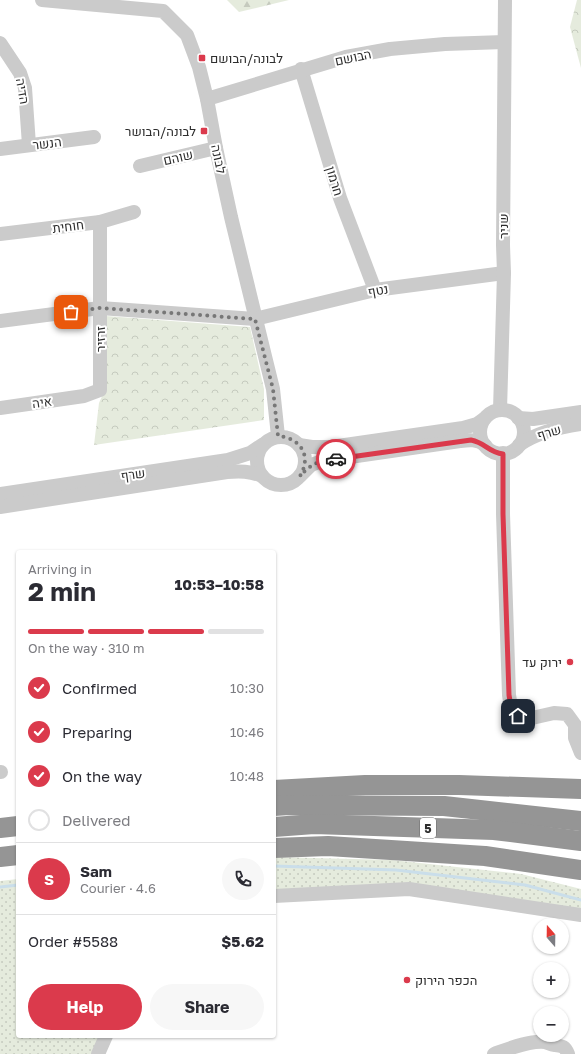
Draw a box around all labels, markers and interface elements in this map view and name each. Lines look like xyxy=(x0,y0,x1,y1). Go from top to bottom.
street label: הבושם xyxy=(333,45,373,69)
place label: לבונה/הבושם xyxy=(210,50,283,66)
marker: לבונה/הבושם xyxy=(197,53,207,63)
street label: הדיה xyxy=(13,77,33,105)
place label: לבונה/הבושר xyxy=(125,123,196,139)
marker: לבונה/הבושר xyxy=(199,126,209,136)
street label: הנשר xyxy=(32,133,62,153)
street label: לבונה xyxy=(208,143,230,176)
street label: שוהם xyxy=(162,146,194,168)
street label: חרמון xyxy=(323,164,347,198)
street label: שניר xyxy=(495,213,511,239)
street label: חוחית xyxy=(51,216,85,236)
street label: נטף xyxy=(367,280,389,300)
pin xyxy=(54,295,88,329)
icon: bag xyxy=(60,301,82,323)
street label: זרזיר xyxy=(92,326,108,352)
street label: איה xyxy=(31,393,53,411)
street label: שרף xyxy=(535,421,563,443)
courier xyxy=(316,439,356,479)
icon: car xyxy=(325,448,347,470)
street label: שרף xyxy=(120,464,146,484)
text: Arriving in xyxy=(28,561,92,577)
text: 10:53–10:58 xyxy=(174,575,264,593)
text: 2 min xyxy=(28,576,96,607)
text: On the way · 310 m xyxy=(28,640,145,656)
place label: ירוק עד xyxy=(522,654,562,670)
marker: ירוק עד xyxy=(565,657,575,667)
icon: check xyxy=(28,677,50,699)
text: Confirmed xyxy=(62,679,137,697)
text: 10:30 xyxy=(230,680,264,696)
pin xyxy=(501,699,535,733)
icon: home xyxy=(507,705,529,727)
icon: check xyxy=(28,721,50,743)
text: Preparing xyxy=(62,723,132,741)
text: 10:46 xyxy=(230,724,264,740)
icon: check xyxy=(28,765,50,787)
text: On the way xyxy=(62,767,142,785)
text: 10:48 xyxy=(230,768,264,784)
text: Delivered xyxy=(62,811,130,829)
road number: 5 xyxy=(420,818,436,838)
button: phone xyxy=(222,858,264,900)
text: Sam xyxy=(80,862,112,880)
text: S xyxy=(44,870,54,888)
text: Courier · 4.6 xyxy=(80,880,156,896)
north arrow xyxy=(533,918,569,954)
map controls xyxy=(533,918,569,1042)
text: Order #5588 xyxy=(28,932,118,950)
text: $5.62 xyxy=(221,932,264,950)
button: + xyxy=(533,962,569,998)
place label: הכפר הירוק xyxy=(415,972,477,988)
marker: הכפר הירוק xyxy=(402,975,412,985)
button: Help xyxy=(28,984,142,1030)
button: Share xyxy=(150,984,264,1030)
button: − xyxy=(533,1006,569,1042)

